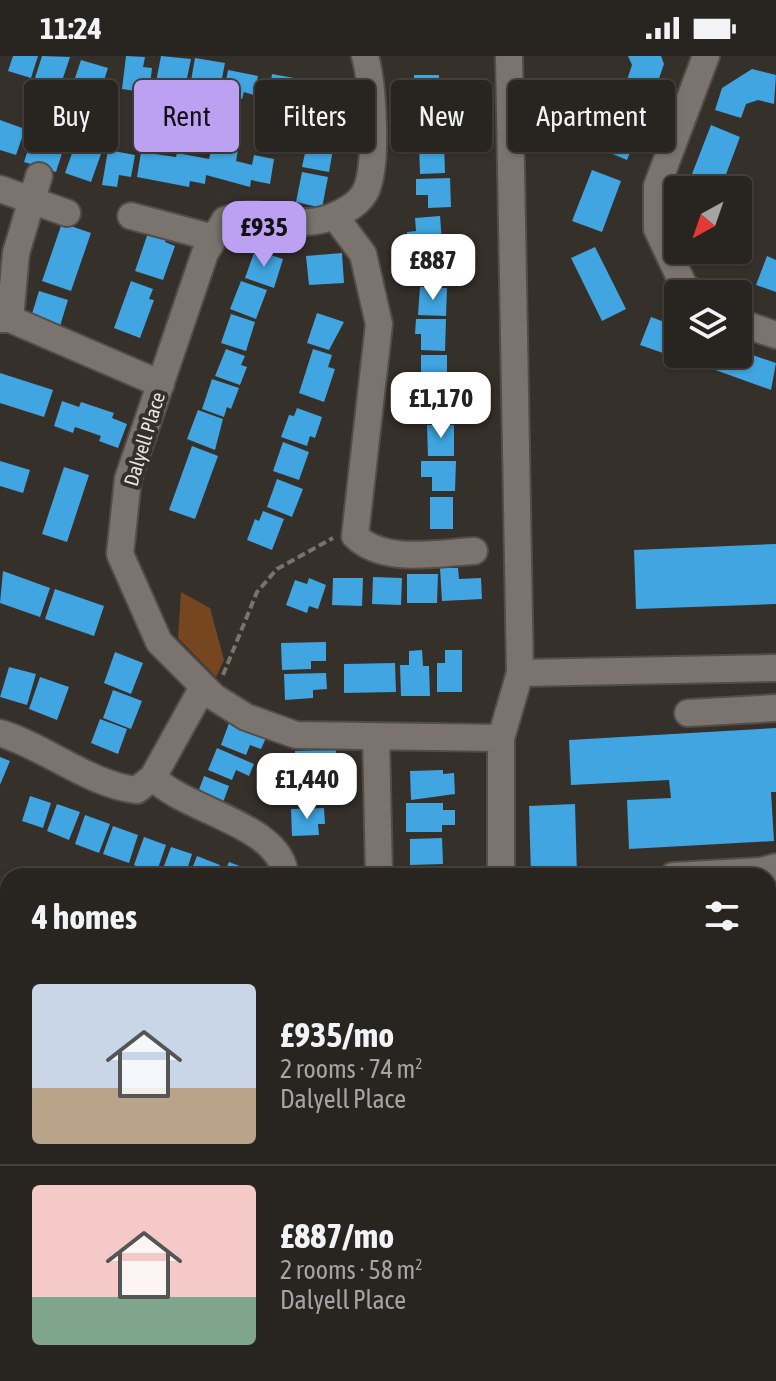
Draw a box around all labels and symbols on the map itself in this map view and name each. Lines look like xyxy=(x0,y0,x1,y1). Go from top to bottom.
north arrow xyxy=(664,176,752,264)
pin: £935 xyxy=(217,201,311,269)
pin: £887 xyxy=(386,234,480,302)
pin: £1,170 xyxy=(376,372,506,440)
street label: Dalyell Place xyxy=(119,389,169,489)
pin: £1,440 xyxy=(242,753,372,821)

